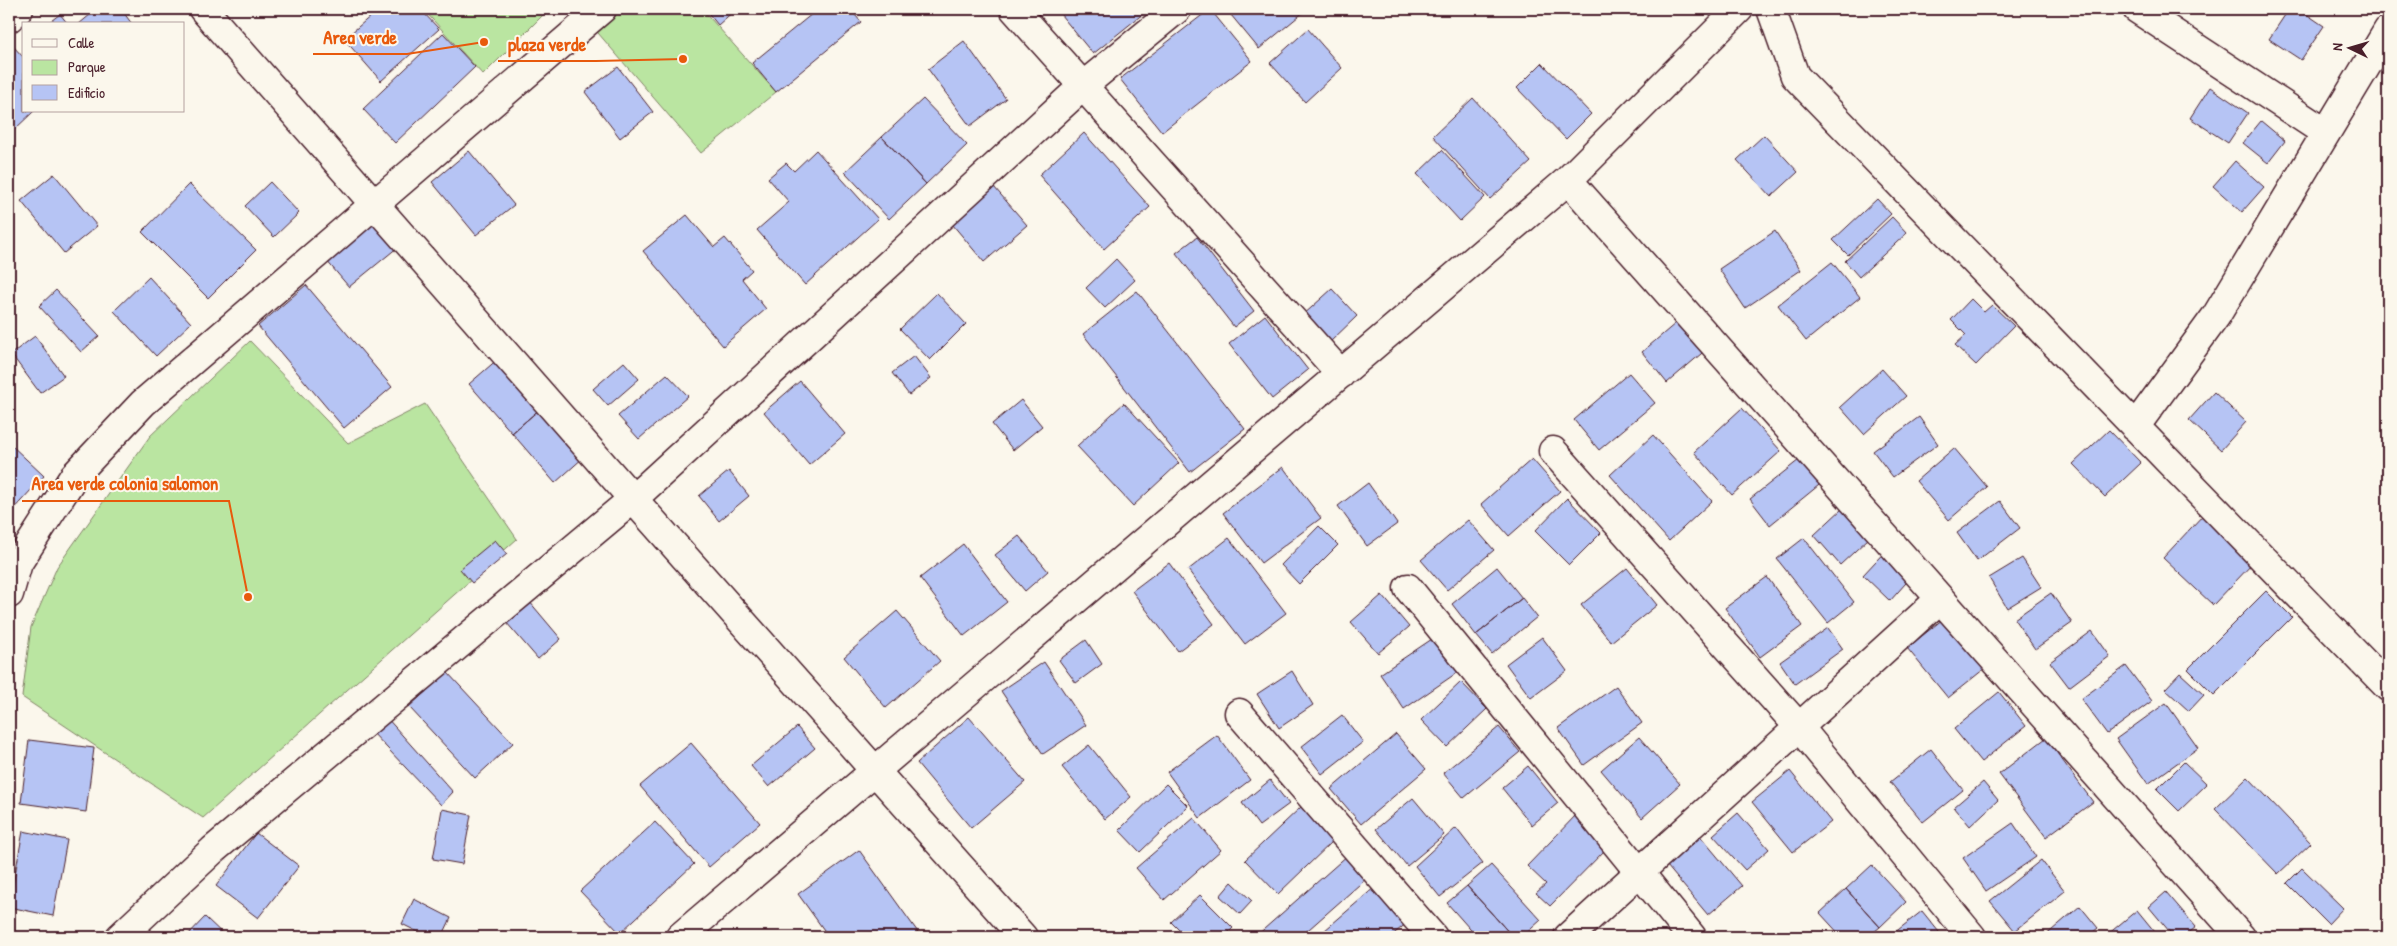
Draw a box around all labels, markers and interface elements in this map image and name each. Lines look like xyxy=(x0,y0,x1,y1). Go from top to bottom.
callout: Area verde xyxy=(313,20,407,54)
legend xyxy=(22,22,185,112)
north arrow xyxy=(2324,22,2374,72)
text: Area verde xyxy=(323,24,397,50)
callout: plaza verde xyxy=(498,27,596,61)
text: plaza verde xyxy=(508,31,586,58)
text: Calle xyxy=(68,32,95,53)
text: N xyxy=(2327,42,2346,51)
text: Parque xyxy=(68,56,106,77)
text: Edificio xyxy=(68,82,105,103)
callout: Area verde colonia salomon xyxy=(22,467,229,501)
text: Area verde colonia salomon xyxy=(32,470,219,496)

